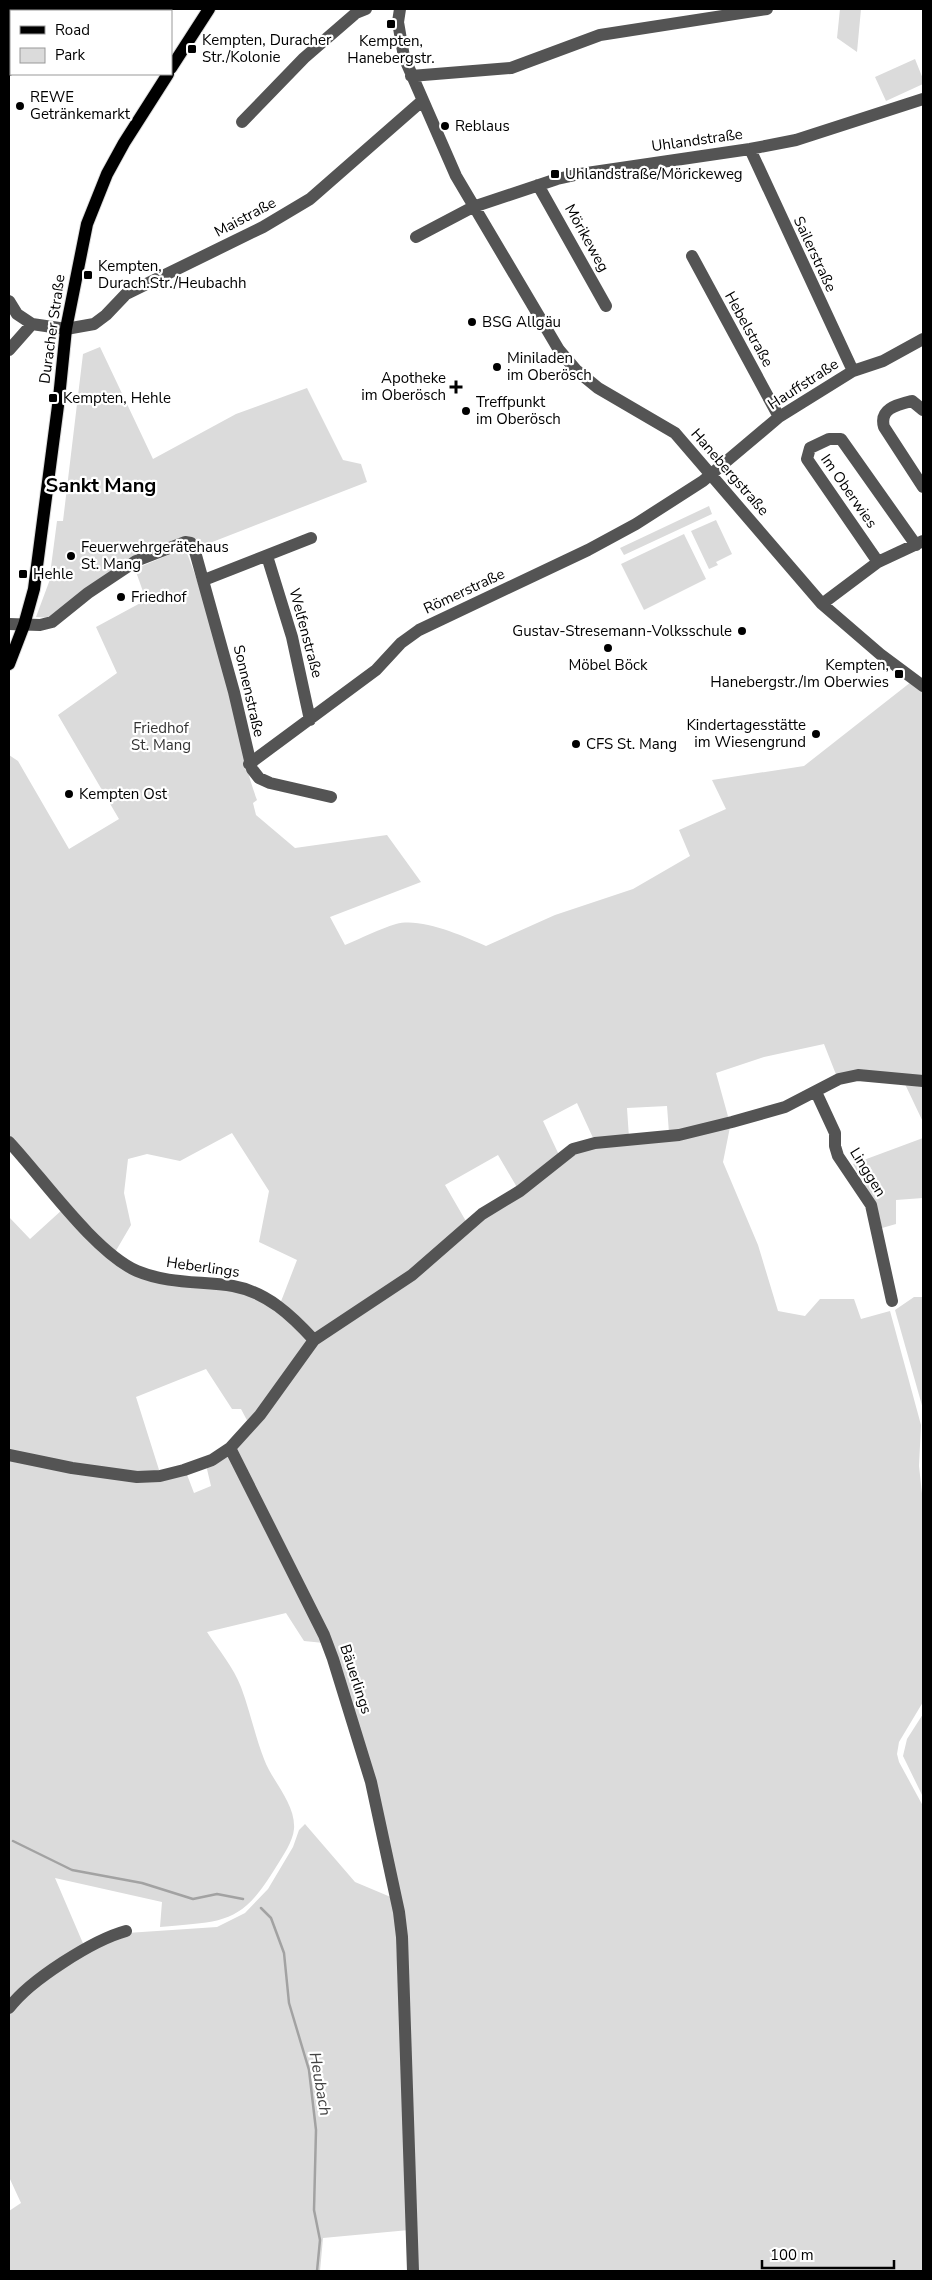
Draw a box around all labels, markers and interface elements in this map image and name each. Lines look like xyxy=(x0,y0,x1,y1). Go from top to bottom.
legend xyxy=(10,10,172,75)
marker: Kempten, Hanebergstr. xyxy=(385,18,397,30)
text: Road xyxy=(55,20,90,40)
place label: Kempten, Duracher Str./Kolonie xyxy=(202,30,332,67)
place label: Kempten, Hanebergstr. xyxy=(347,31,435,68)
marker: Kempten, Duracher Str./Kolonie xyxy=(186,43,198,55)
text: Park xyxy=(55,45,85,65)
place label: REWE Getränkemarkt xyxy=(30,87,131,124)
marker: REWE Getränkemarkt xyxy=(14,100,26,112)
place label: Reblaus xyxy=(455,116,510,136)
marker: Reblaus xyxy=(439,120,451,132)
street label: Uhlandstraße xyxy=(650,124,744,156)
place label: Uhlandstraße/Mörickeweg xyxy=(565,164,743,184)
marker: Uhlandstraße/Mörickeweg xyxy=(549,168,561,180)
street label: Maistraße xyxy=(211,192,279,242)
street label: Mörikeweg xyxy=(560,201,614,275)
street label: Sailerstraße xyxy=(789,213,841,295)
place label: Kempten, Durach.Str./Heubachh xyxy=(98,256,247,293)
marker: Kempten, Durach.Str./Heubachh xyxy=(82,269,94,281)
street label: Duracher Straße xyxy=(34,273,70,385)
street label: Hebelstraße xyxy=(720,288,778,370)
place label: BSG Allgäu xyxy=(482,312,561,332)
marker: BSG Allgäu xyxy=(466,316,478,328)
place label: Miniladen im Oberösch xyxy=(507,348,592,385)
street label: Hauffstraße xyxy=(764,354,842,414)
marker: Miniladen im Oberösch xyxy=(491,361,503,373)
place label: Apotheke im Oberösch xyxy=(361,368,446,405)
marker: Apotheke im Oberösch xyxy=(450,381,462,393)
place label: Kempten, Hehle xyxy=(63,388,171,408)
marker: Kempten, Hehle xyxy=(47,392,59,404)
place label: Treffpunkt im Oberösch xyxy=(476,392,561,429)
marker: Treffpunkt im Oberösch xyxy=(460,405,472,417)
street label: Hanebergstraße xyxy=(687,424,773,520)
street label: Im Oberwies xyxy=(816,450,882,532)
district label: Sankt Mang xyxy=(46,472,156,499)
place label: Feuerwehrgerätehaus St. Mang xyxy=(81,537,229,574)
marker: Feuerwehrgerätehaus St. Mang xyxy=(65,550,77,562)
place label: Hehle xyxy=(33,564,73,584)
street label: Römerstraße xyxy=(420,564,508,618)
marker: Hehle xyxy=(17,568,29,580)
street label: Welfenstraße xyxy=(284,586,328,680)
place label: Friedhof xyxy=(131,587,187,607)
marker: Friedhof xyxy=(115,591,127,603)
place label: Gustav-Stresemann-Volksschule xyxy=(512,621,732,641)
marker: Gustav-Stresemann-Volksschule xyxy=(736,625,748,637)
marker: Möbel Böck xyxy=(602,642,614,654)
street label: Sonnenstraße xyxy=(229,643,269,739)
place label: Möbel Böck xyxy=(568,655,648,675)
place label: Kempten, Hanebergstr./Im Oberwies xyxy=(710,655,889,692)
marker: Kempten, Hanebergstr./Im Oberwies xyxy=(893,668,905,680)
place label: Kindertagesstätte im Wiesengrund xyxy=(686,715,806,752)
park label: Friedhof St. Mang xyxy=(131,718,191,755)
marker: Kindertagesstätte im Wiesengrund xyxy=(810,728,822,740)
place label: CFS St. Mang xyxy=(586,734,677,754)
marker: CFS St. Mang xyxy=(570,738,582,750)
place label: Kempten Ost xyxy=(79,784,168,804)
marker: Kempten Ost xyxy=(63,788,75,800)
street label: Linggen xyxy=(845,1144,891,1200)
street label: Heberlings xyxy=(165,1252,241,1282)
street label: Bäuerlings xyxy=(335,1642,377,1716)
water label: Heubach xyxy=(304,2051,336,2117)
scale bar xyxy=(762,2238,894,2270)
text: 100 m xyxy=(770,2245,814,2265)

